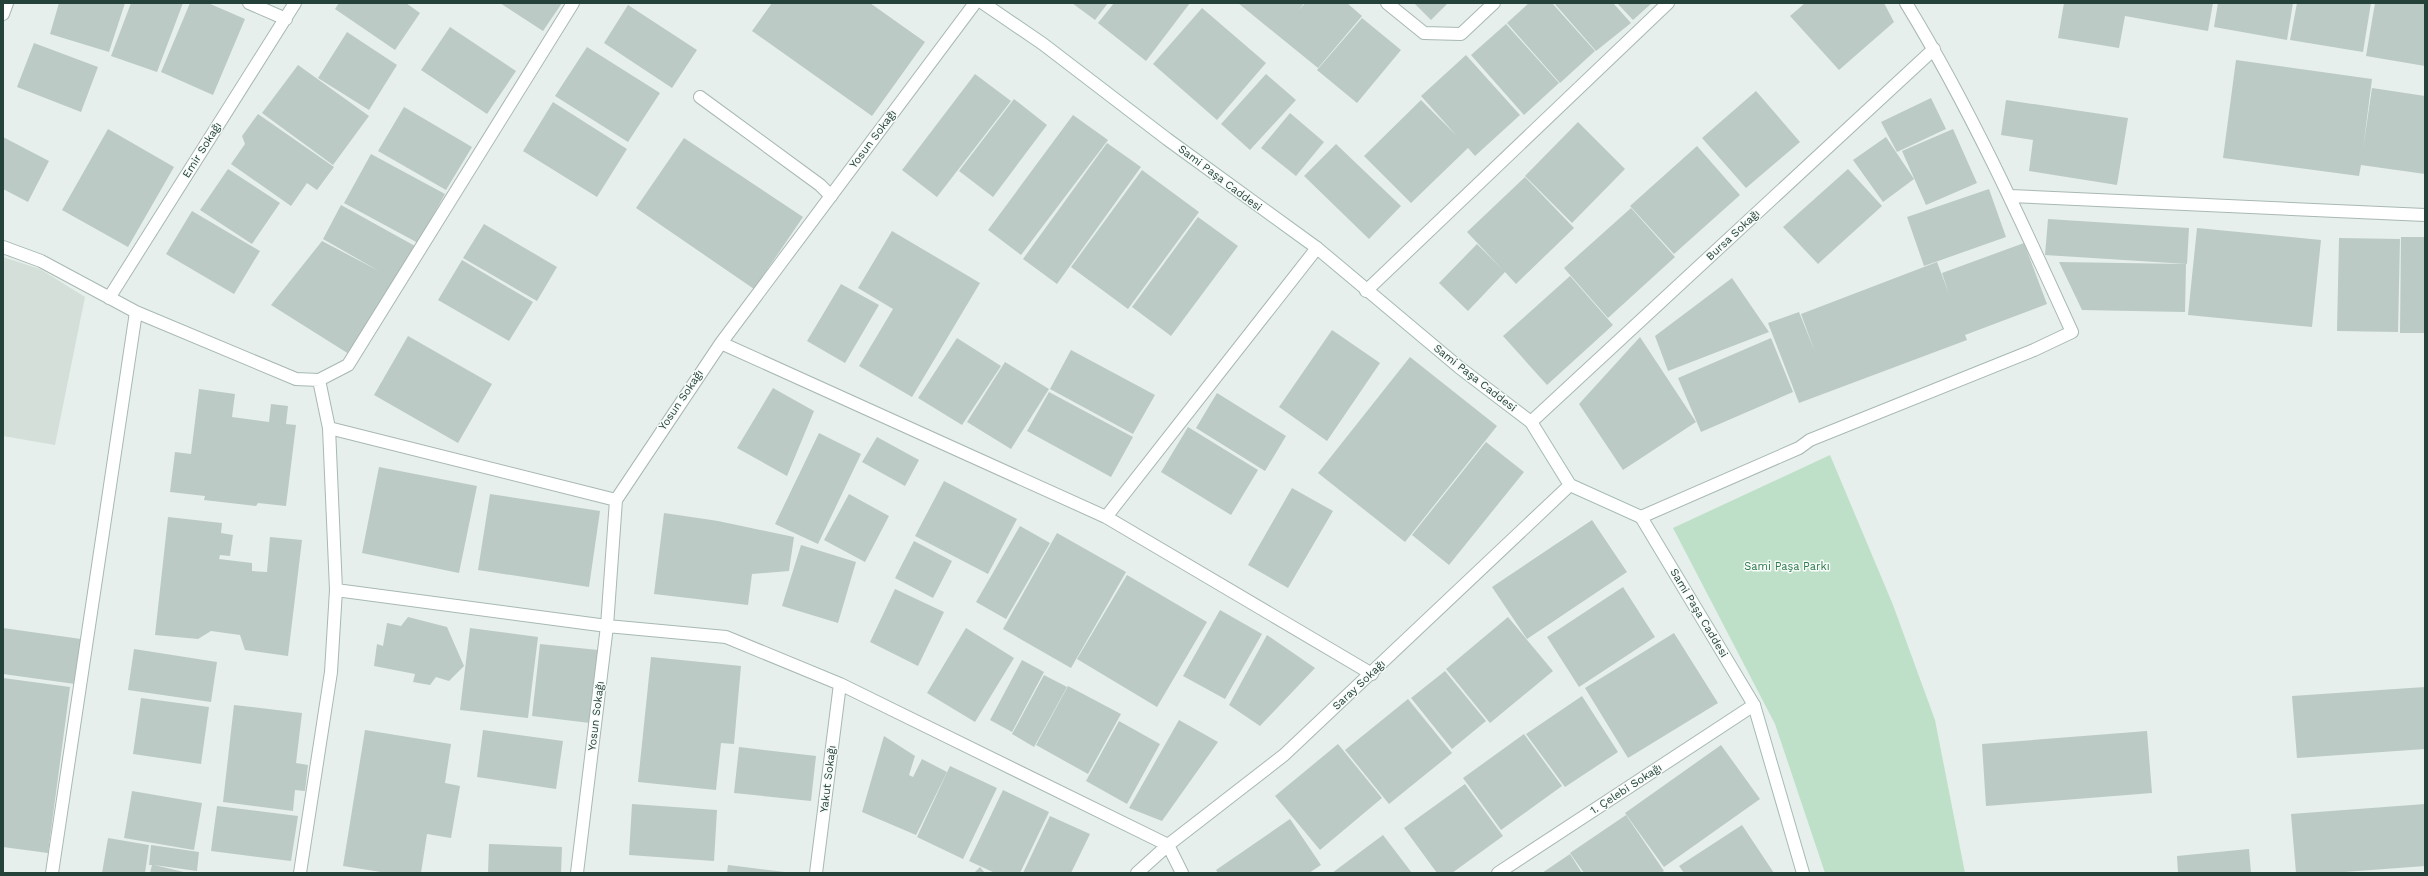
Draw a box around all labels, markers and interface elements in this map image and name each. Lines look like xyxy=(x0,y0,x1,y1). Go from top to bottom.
street label: Yosun Sokağı xyxy=(847,107,899,171)
street label: Emir Sokağı xyxy=(180,120,224,180)
street label: Sami Paşa Caddesi xyxy=(1176,142,1264,214)
street label: Bursa Sokağı xyxy=(1704,207,1762,263)
street label: Sami Paşa Caddesi xyxy=(1431,342,1519,414)
street label: Yosun Sokağı xyxy=(656,367,706,433)
park label: Sami Paşa Parkı xyxy=(1744,560,1830,573)
street label: Sami Paşa Caddesi xyxy=(1667,566,1731,660)
street label: Saray Sokağı xyxy=(1330,657,1388,713)
street label: Yosun Sokağı xyxy=(585,680,607,752)
street label: Yakut Sokağı xyxy=(817,745,839,813)
street label: 1. Çelebi Sokağı xyxy=(1588,761,1664,817)

